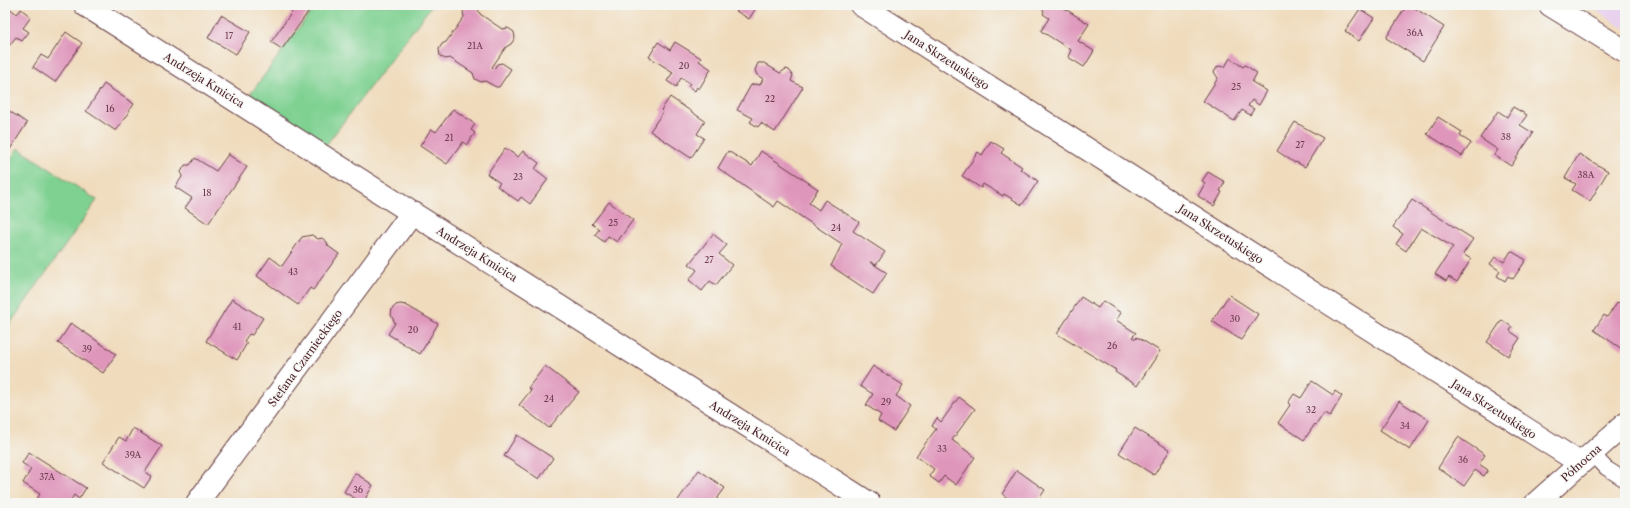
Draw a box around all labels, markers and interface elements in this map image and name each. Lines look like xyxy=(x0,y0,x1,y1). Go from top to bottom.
street label: Jana Skrzetuskiego xyxy=(900,26,992,93)
house number: 36A xyxy=(1407,27,1424,38)
house number: 17 xyxy=(225,30,234,41)
house number: 21A xyxy=(467,40,483,51)
street label: Andrzeja Kmicica xyxy=(160,49,247,111)
house number: 20 xyxy=(679,60,690,71)
house number: 25 xyxy=(1231,81,1241,92)
house number: 22 xyxy=(765,93,775,104)
house number: 16 xyxy=(105,103,115,114)
house number: 38 xyxy=(1501,131,1511,142)
house number: 21 xyxy=(445,132,454,143)
house number: 27 xyxy=(1295,139,1305,150)
house number: 38A xyxy=(1578,169,1595,180)
house number: 23 xyxy=(513,171,523,182)
house number: 18 xyxy=(202,187,212,198)
street label: Jana Skrzetuskiego xyxy=(1174,200,1266,267)
house number: 25 xyxy=(608,217,618,228)
house number: 24 xyxy=(831,222,841,233)
street label: Andrzeja Kmicica xyxy=(433,223,520,285)
house number: 27 xyxy=(704,254,714,265)
house number: 43 xyxy=(288,266,298,277)
street label: Stefana Czarnieckiego xyxy=(265,306,345,409)
house number: 30 xyxy=(1230,313,1241,324)
house number: 41 xyxy=(233,321,242,332)
house number: 20 xyxy=(408,324,419,335)
house number: 26 xyxy=(1107,340,1117,351)
house number: 39 xyxy=(82,343,92,354)
street label: Jana Skrzetuskiego xyxy=(1447,375,1539,442)
house number: 24 xyxy=(544,393,554,404)
house number: 29 xyxy=(881,396,891,407)
street label: Andrzeja Kmicica xyxy=(706,397,793,459)
house number: 32 xyxy=(1306,404,1316,415)
house number: 34 xyxy=(1400,420,1410,431)
street label: Północna xyxy=(1558,441,1604,485)
house number: 33 xyxy=(937,443,947,454)
house number: 39A xyxy=(125,449,142,460)
house number: 36 xyxy=(1458,454,1468,465)
house number: 37A xyxy=(39,471,55,482)
house number: 36 xyxy=(353,484,363,495)

